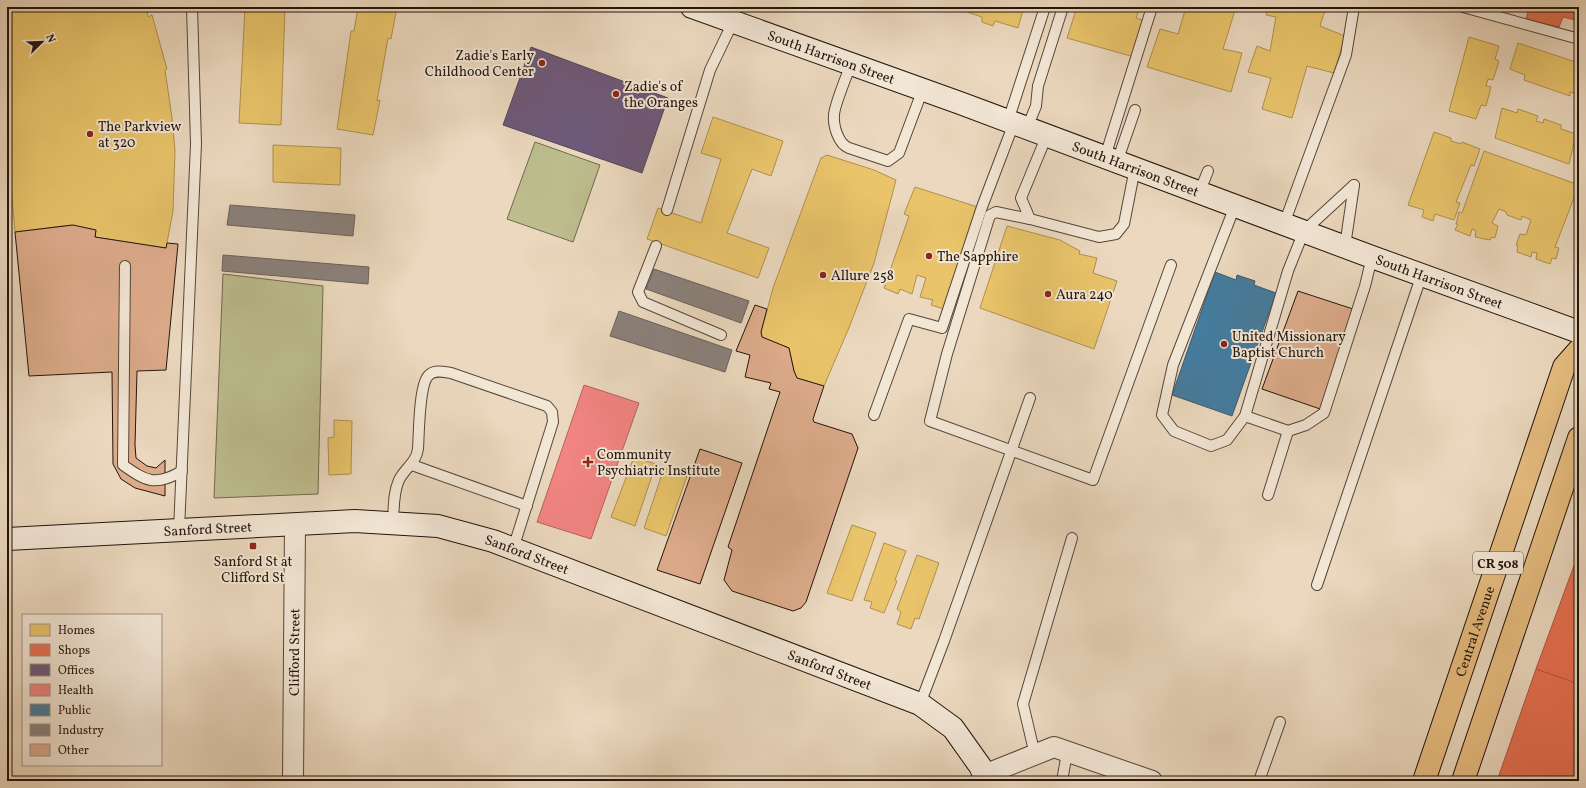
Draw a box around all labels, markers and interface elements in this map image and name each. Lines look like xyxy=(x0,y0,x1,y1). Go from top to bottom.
north arrow xyxy=(22,22,62,62)
street label: South Harrison Street xyxy=(765,27,897,90)
text: N xyxy=(41,32,58,45)
place label: Zadie's Early Childhood Center xyxy=(425,47,534,82)
marker: Zadie's Early Childhood Center xyxy=(537,58,547,68)
place label: Zadie's of the Oranges xyxy=(624,78,698,113)
marker: Zadie's of the Oranges xyxy=(611,89,621,99)
place label: The Parkview at 320 xyxy=(98,118,181,153)
marker: The Parkview at 320 xyxy=(85,129,95,139)
street label: South Harrison Street xyxy=(1069,138,1201,202)
place label: The Sapphire xyxy=(937,248,1019,267)
marker: The Sapphire xyxy=(924,251,934,261)
street label: South Harrison Street xyxy=(1372,251,1505,315)
place label: Allure 258 xyxy=(831,267,894,286)
marker: Allure 258 xyxy=(818,270,828,280)
place label: Aura 240 xyxy=(1056,286,1113,305)
marker: Aura 240 xyxy=(1043,289,1053,299)
place label: United Missionary Baptist Church xyxy=(1232,328,1346,363)
marker: United Missionary Baptist Church xyxy=(1219,339,1229,349)
place label: Community Psychiatric Institute xyxy=(597,446,721,481)
marker: Community Psychiatric Institute xyxy=(582,456,594,468)
street label: Sanford Street xyxy=(163,518,253,542)
street label: Sanford Street xyxy=(482,531,571,580)
marker: Sanford St at Clifford St xyxy=(248,541,258,551)
road number: CR 508 xyxy=(1473,552,1523,574)
place label: Sanford St at Clifford St xyxy=(214,553,293,588)
street label: Central Avenue xyxy=(1452,584,1500,680)
street label: Clifford Street xyxy=(286,608,305,696)
legend xyxy=(22,614,162,766)
text: Homes xyxy=(58,623,95,639)
text: Shops xyxy=(58,643,90,659)
street label: Sanford Street xyxy=(784,646,874,696)
text: Offices xyxy=(58,663,94,679)
text: Health xyxy=(58,683,94,699)
text: Public xyxy=(58,703,91,719)
text: Industry xyxy=(58,723,104,739)
text: Other xyxy=(58,743,89,759)

